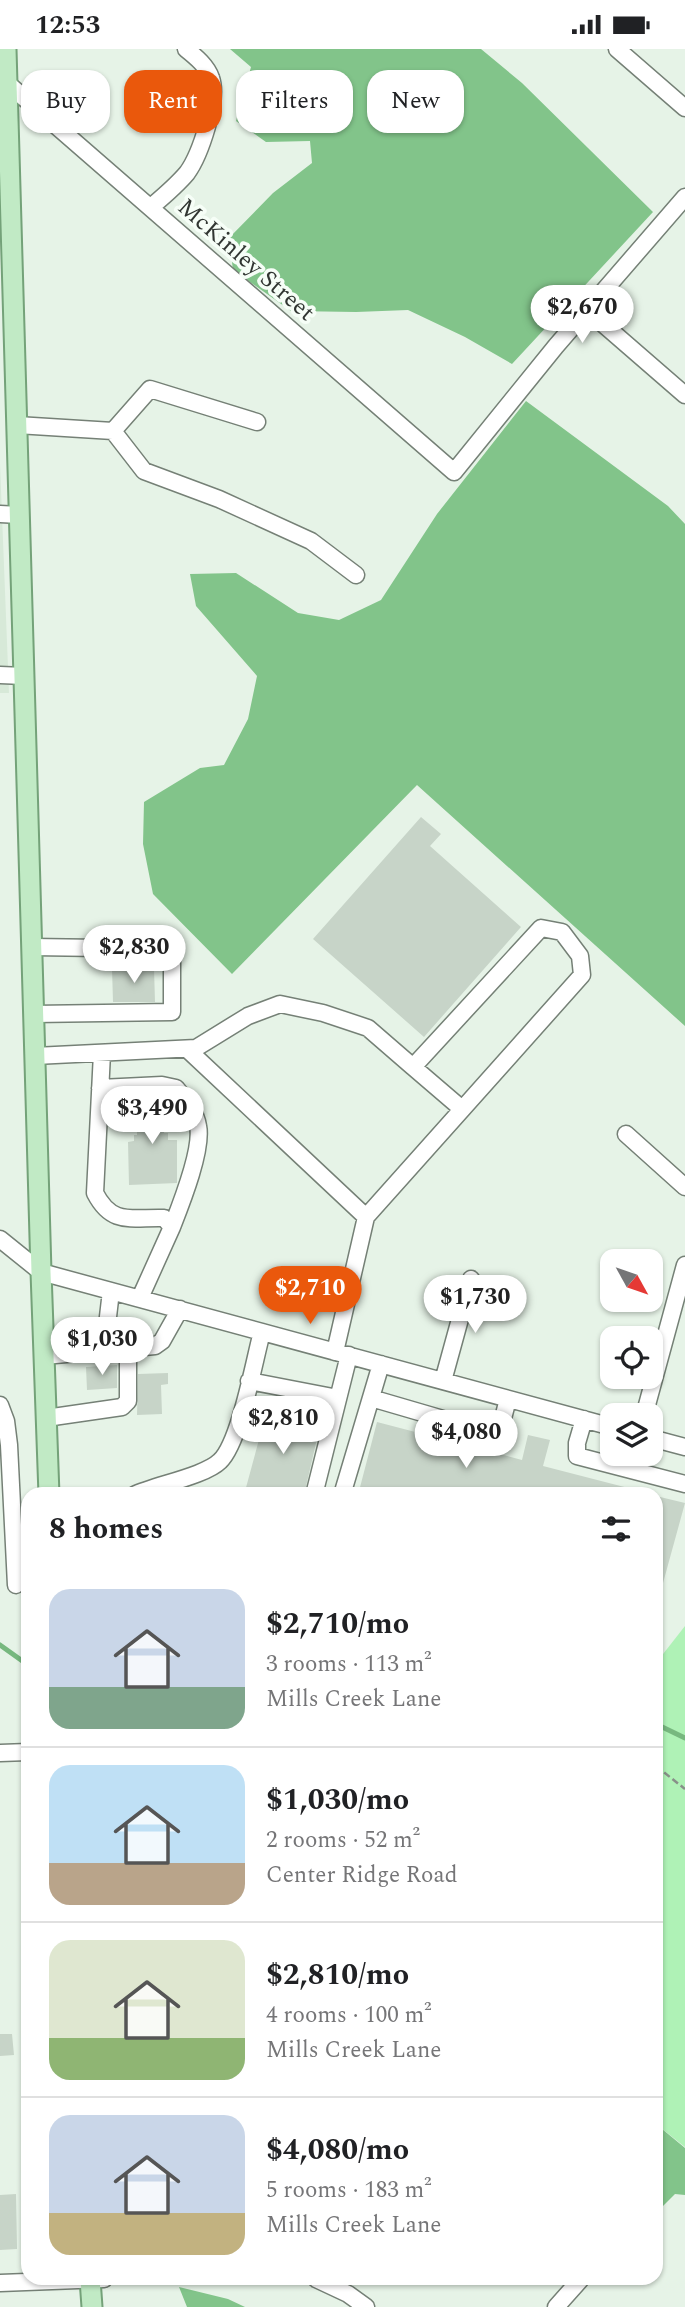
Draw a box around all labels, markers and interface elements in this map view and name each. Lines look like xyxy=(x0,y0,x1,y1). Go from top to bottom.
text: 12:53 xyxy=(35,5,100,45)
chip: Buy xyxy=(21,70,110,133)
chip: Rent xyxy=(124,70,222,133)
chip: Filters xyxy=(236,70,353,133)
chip: New xyxy=(367,70,464,133)
street label: McKinley Street xyxy=(169,190,323,330)
pin: $2,670 xyxy=(525,285,639,345)
text: $2,670 xyxy=(547,290,617,325)
pin: $2,830 xyxy=(77,925,191,985)
text: $2,830 xyxy=(99,930,169,965)
pin: $3,490 xyxy=(95,1087,209,1146)
text: $3,490 xyxy=(117,1091,187,1126)
north arrow xyxy=(600,1249,663,1313)
map controls xyxy=(600,1249,663,1466)
pin: $2,710 xyxy=(253,1267,367,1326)
text: $2,710 xyxy=(275,1271,345,1306)
pin: $1,730 xyxy=(418,1275,532,1335)
text: $1,730 xyxy=(440,1280,510,1315)
pin: $1,030 xyxy=(45,1317,159,1377)
text: $1,030 xyxy=(67,1322,137,1357)
button: locate xyxy=(600,1326,663,1389)
pin: $2,810 xyxy=(226,1397,340,1456)
text: $2,810 xyxy=(248,1401,318,1436)
button: layers xyxy=(600,1403,663,1466)
pin: $4,080 xyxy=(409,1411,523,1470)
text: $4,080 xyxy=(431,1415,501,1450)
text: 8 homes xyxy=(49,1506,163,1552)
icon: filters xyxy=(597,1510,635,1548)
text: $2,710/mo xyxy=(266,1601,409,1647)
icon: home xyxy=(105,1617,189,1701)
text: 3 rooms · 113 m² xyxy=(266,1647,432,1682)
text: Mills Creek Lane xyxy=(266,1682,441,1717)
text: $1,030/mo xyxy=(266,1777,409,1823)
icon: home xyxy=(105,1793,189,1877)
text: 2 rooms · 52 m² xyxy=(266,1823,420,1858)
text: Center Ridge Road xyxy=(266,1858,458,1893)
text: $2,810/mo xyxy=(266,1952,409,1998)
icon: home xyxy=(105,1968,189,2052)
text: 4 rooms · 100 m² xyxy=(266,1998,432,2033)
text: Mills Creek Lane xyxy=(266,2033,441,2068)
text: $4,080/mo xyxy=(266,2127,409,2173)
icon: home xyxy=(105,2143,189,2227)
text: 5 rooms · 183 m² xyxy=(266,2173,432,2208)
text: Mills Creek Lane xyxy=(266,2208,441,2243)

